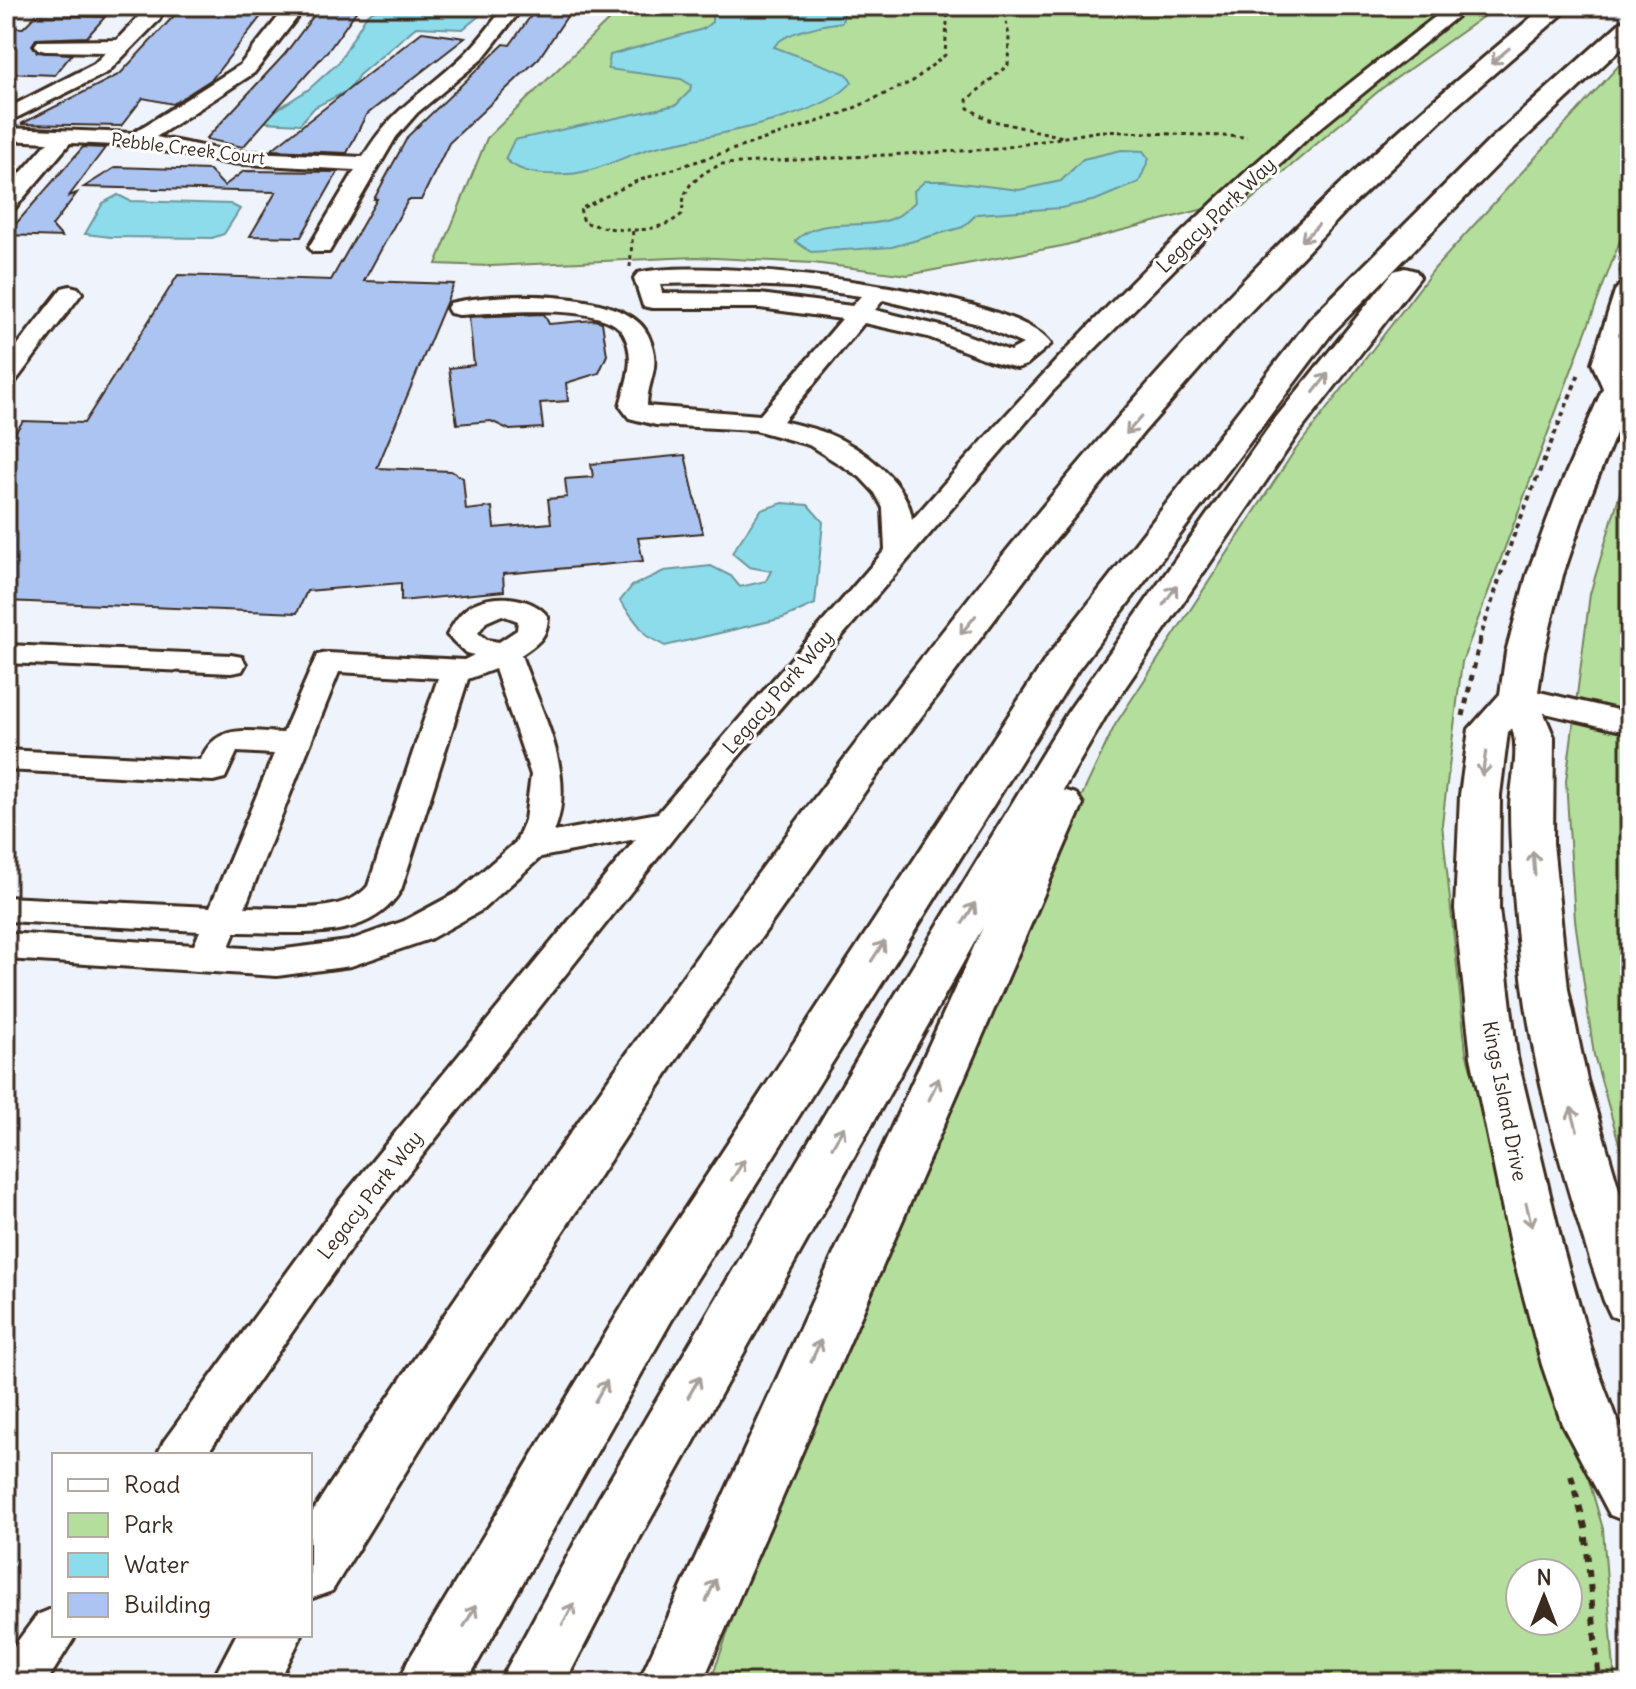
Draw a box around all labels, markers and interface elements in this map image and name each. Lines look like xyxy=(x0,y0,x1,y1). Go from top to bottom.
one-way arrow xyxy=(1490,47,1510,65)
street label: Pebble Creek Court xyxy=(110,128,266,169)
street label: Legacy Park Way xyxy=(1151,151,1280,278)
one-way arrow xyxy=(1301,223,1320,242)
one-way arrow xyxy=(1312,373,1329,394)
one-way arrow xyxy=(1125,414,1143,435)
one-way arrow xyxy=(1162,584,1178,606)
one-way arrow xyxy=(959,614,977,635)
street label: Legacy Park Way xyxy=(717,625,838,759)
one-way arrow xyxy=(1476,751,1491,776)
one-way arrow xyxy=(1526,850,1541,877)
one-way arrow xyxy=(961,902,977,925)
one-way arrow xyxy=(870,940,886,963)
street label: Kings Island Drive xyxy=(1478,1019,1533,1183)
one-way arrow xyxy=(927,1077,942,1101)
one-way arrow xyxy=(1566,1107,1581,1133)
street label: Legacy Park Way xyxy=(312,1125,428,1264)
one-way arrow xyxy=(830,1126,846,1149)
one-way arrow xyxy=(730,1159,746,1182)
one-way arrow xyxy=(1522,1201,1537,1227)
one-way arrow xyxy=(809,1340,824,1364)
one-way arrow xyxy=(686,1376,702,1399)
one-way arrow xyxy=(594,1380,610,1403)
legend xyxy=(52,1453,312,1637)
text: Road xyxy=(124,1469,180,1499)
text: Park xyxy=(124,1509,174,1539)
text: Water xyxy=(124,1549,189,1579)
north arrow xyxy=(1504,1557,1584,1637)
text: N xyxy=(1536,1563,1552,1591)
one-way arrow xyxy=(705,1578,720,1603)
text: Building xyxy=(124,1589,211,1619)
one-way arrow xyxy=(561,1603,576,1627)
one-way arrow xyxy=(462,1605,478,1628)

